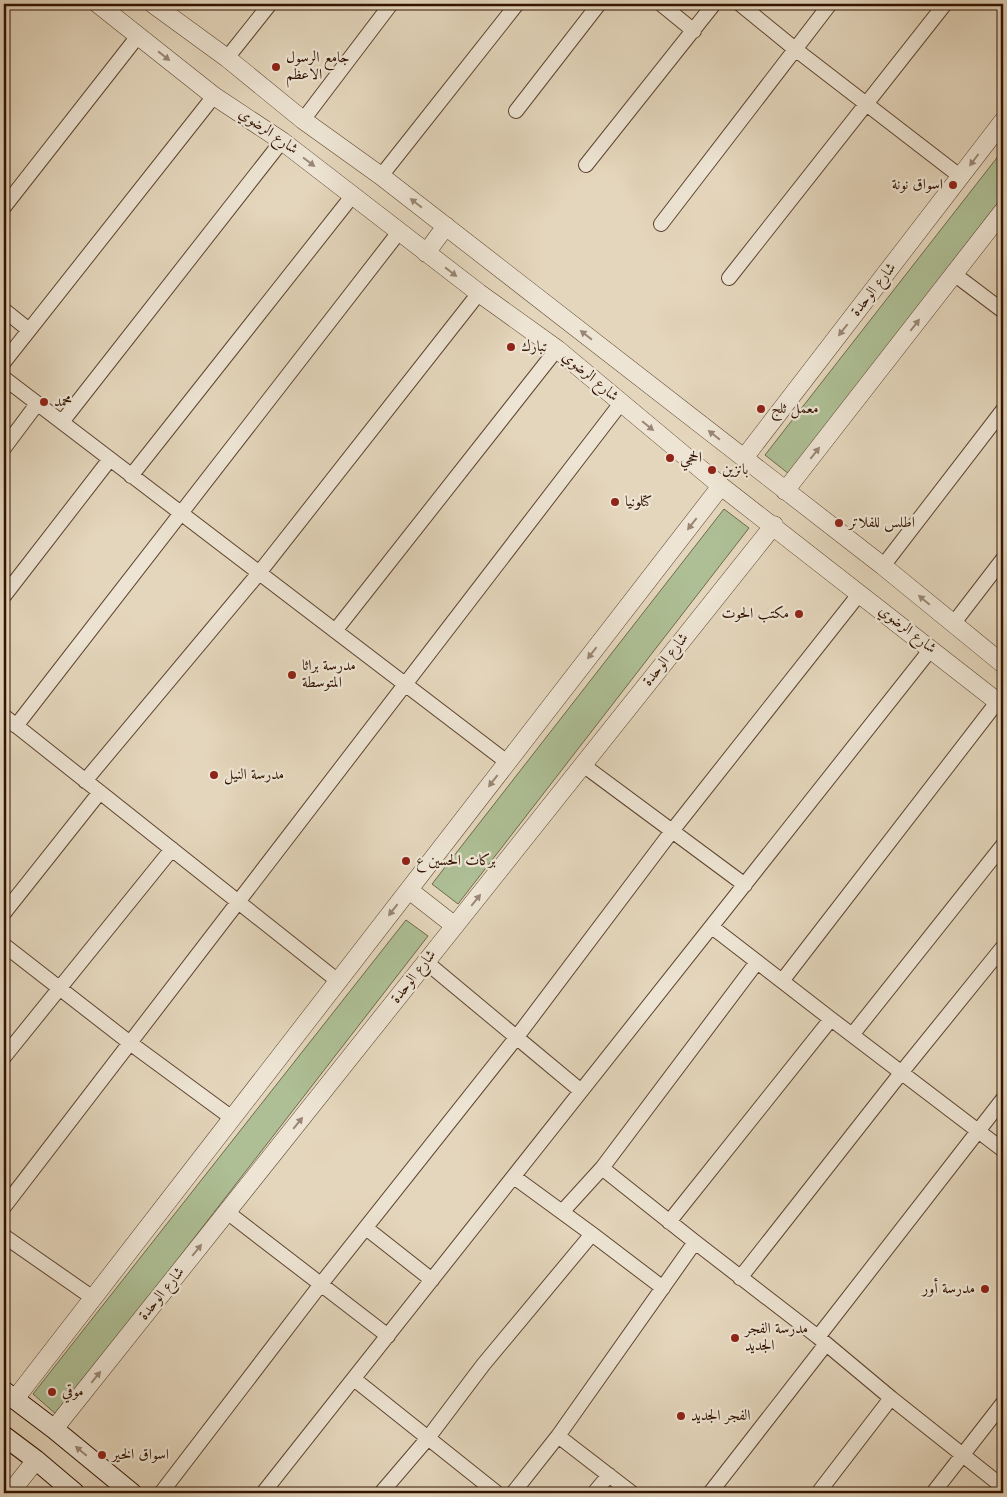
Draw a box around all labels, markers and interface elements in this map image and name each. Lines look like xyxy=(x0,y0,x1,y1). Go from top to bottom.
place label: جامع الرسول الاعظم xyxy=(286,50,350,88)
one-way arrow xyxy=(157,51,170,61)
marker: جامع الرسول الاعظم xyxy=(270,61,282,73)
street label: شارع الرضوي xyxy=(233,105,301,161)
one-way arrow xyxy=(968,153,979,166)
one-way arrow xyxy=(302,156,315,167)
place label: اسواق نونة xyxy=(892,178,943,193)
marker: اسواق نونة xyxy=(947,179,959,191)
one-way arrow xyxy=(409,198,423,208)
street label: شارع الوحدة xyxy=(849,261,902,322)
one-way arrow xyxy=(444,267,458,277)
one-way arrow xyxy=(910,319,921,332)
one-way arrow xyxy=(837,323,848,336)
one-way arrow xyxy=(579,330,593,340)
place label: تبارك xyxy=(521,339,548,355)
marker: تبارك xyxy=(505,341,517,353)
street label: شارع الرضوي xyxy=(556,349,622,408)
place label: محمد xyxy=(54,395,72,410)
marker: محمد xyxy=(38,396,50,408)
place label: معمل ثلج xyxy=(771,402,819,422)
marker: معمل ثلج xyxy=(755,403,767,415)
one-way arrow xyxy=(642,420,655,431)
one-way arrow xyxy=(708,429,721,440)
one-way arrow xyxy=(810,447,821,460)
place label: الحجي xyxy=(680,450,702,471)
marker: الحجي xyxy=(664,452,676,464)
place label: بانزين xyxy=(722,463,748,478)
marker: بانزين xyxy=(706,464,718,476)
place label: كتلونيا xyxy=(625,495,652,510)
marker: كتلونيا xyxy=(609,496,621,508)
place label: اطلس للفلاتر xyxy=(847,516,915,532)
marker: اطلس للفلاتر xyxy=(833,517,845,529)
one-way arrow xyxy=(686,518,697,531)
one-way arrow xyxy=(918,595,931,606)
street label: شارع الرضوي xyxy=(873,602,939,660)
place label: مكتب الحوت xyxy=(721,605,789,623)
marker: مكتب الحوت xyxy=(793,608,805,620)
street label: شارع الوحدة xyxy=(640,631,695,692)
one-way arrow xyxy=(587,646,597,660)
place label: مدرسة براثا المتوسطة xyxy=(302,659,356,691)
marker: مدرسة براثا المتوسطة xyxy=(286,669,298,681)
place label: مدرسة النيل xyxy=(224,768,284,785)
marker: مدرسة النيل xyxy=(208,769,220,781)
one-way arrow xyxy=(487,774,498,787)
place label: بركات الحسين ع xyxy=(416,853,496,873)
marker: بركات الحسين ع xyxy=(400,855,412,867)
one-way arrow xyxy=(470,894,481,907)
one-way arrow xyxy=(388,903,398,917)
street label: شارع الوحدة xyxy=(389,948,442,1009)
one-way arrow xyxy=(293,1117,304,1130)
one-way arrow xyxy=(191,1244,202,1257)
street label: شارع الوحدة xyxy=(136,1265,191,1326)
place label: مدرسة أور xyxy=(920,1277,975,1297)
marker: مدرسة أور xyxy=(979,1283,991,1295)
place label: مدرسة الفجر الجديد xyxy=(743,1322,808,1354)
marker: مدرسة الفجر الجديد xyxy=(729,1332,741,1344)
one-way arrow xyxy=(90,1371,101,1384)
place label: موقي xyxy=(62,1384,84,1403)
marker: موقي xyxy=(46,1386,58,1398)
place label: الفجر الجديد xyxy=(691,1409,751,1425)
marker: الفجر الجديد xyxy=(675,1410,687,1422)
one-way arrow xyxy=(75,1446,88,1457)
place label: اسواق الخير xyxy=(110,1448,169,1463)
marker: اسواق الخير xyxy=(96,1449,108,1461)

